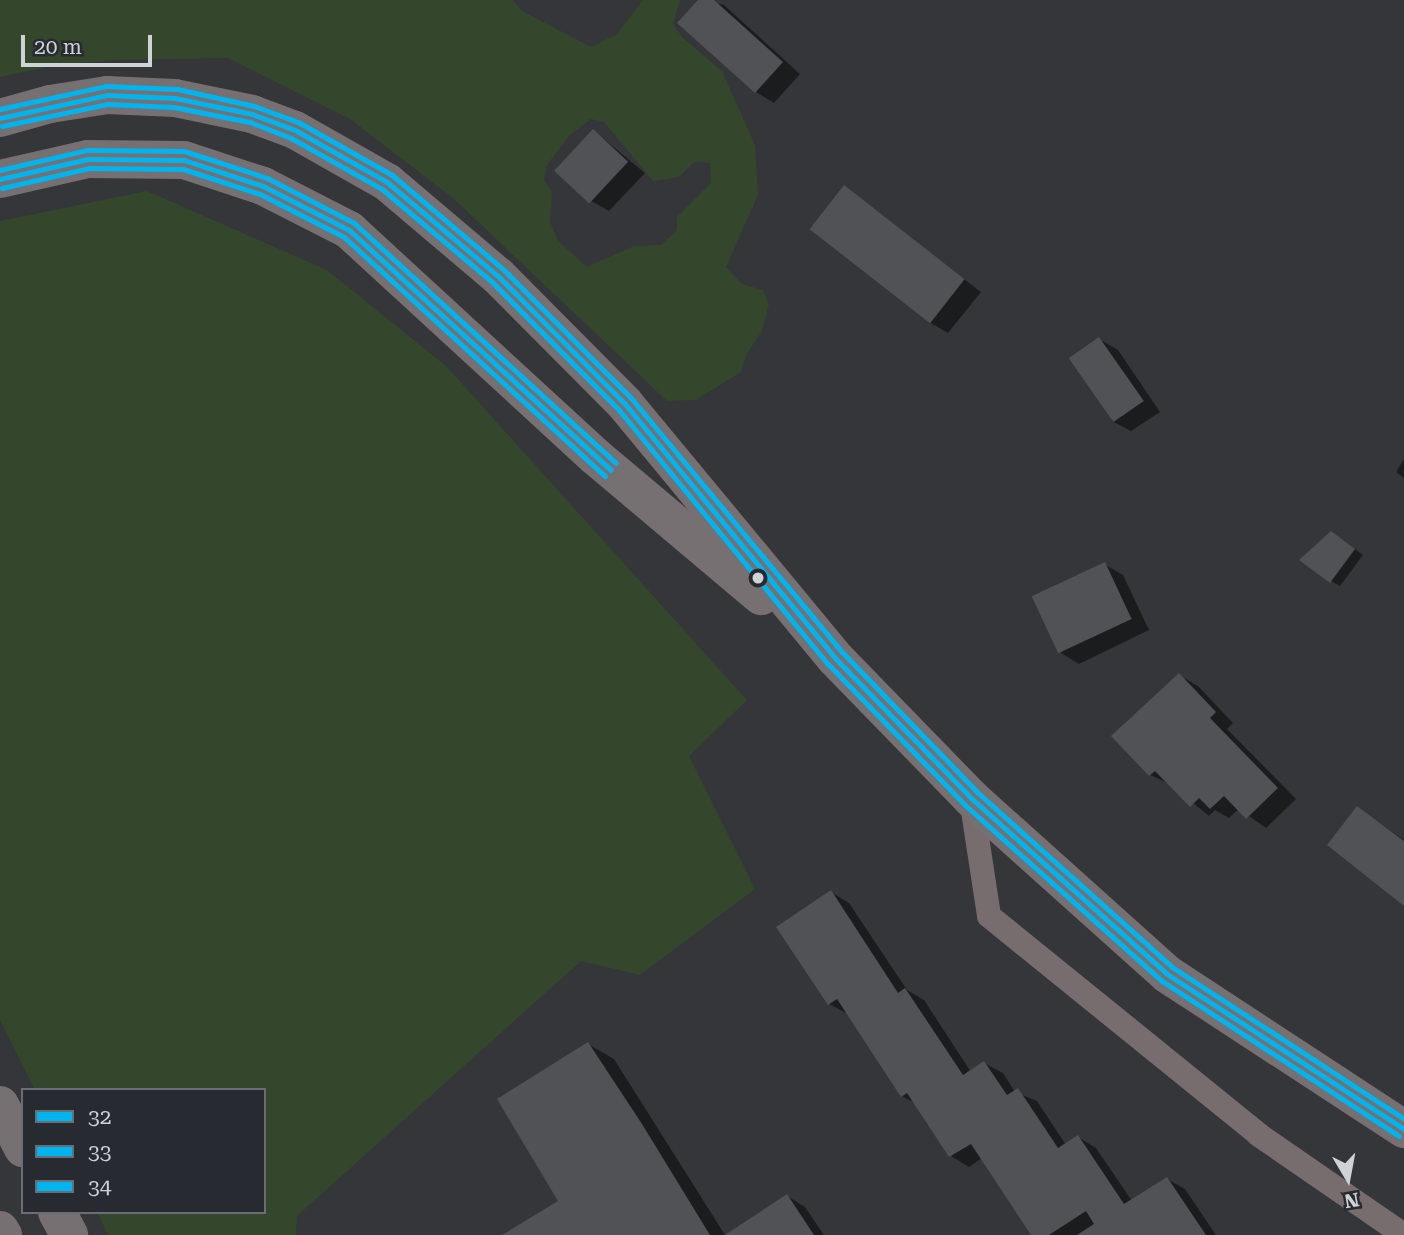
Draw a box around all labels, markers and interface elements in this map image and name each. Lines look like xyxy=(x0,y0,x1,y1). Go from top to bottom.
scale bar xyxy=(24,21,156,65)
text: 20 m xyxy=(34,35,82,59)
unlabelled marker xyxy=(751,571,765,585)
legend xyxy=(21,1088,266,1214)
text: 32 xyxy=(88,1105,112,1129)
text: 33 xyxy=(88,1140,112,1164)
north arrow xyxy=(1313,1144,1383,1214)
text: 34 xyxy=(88,1175,112,1199)
text: N xyxy=(1343,1188,1361,1213)

